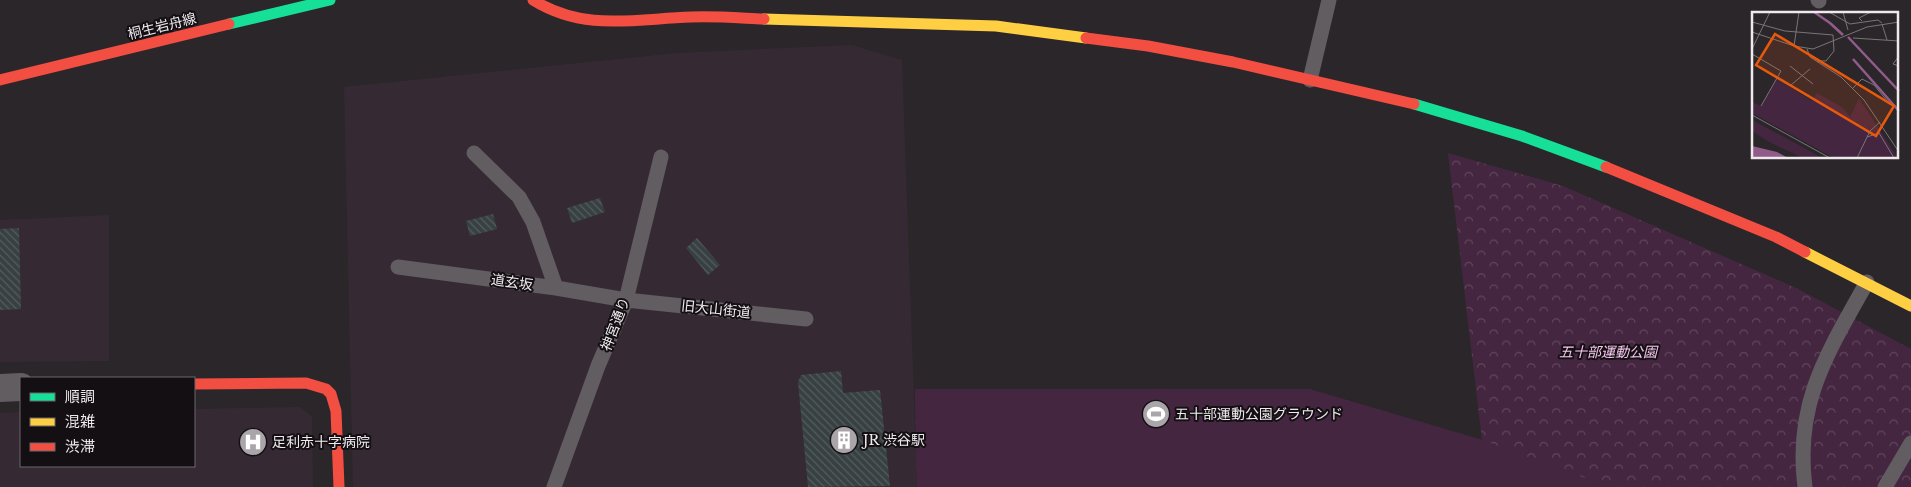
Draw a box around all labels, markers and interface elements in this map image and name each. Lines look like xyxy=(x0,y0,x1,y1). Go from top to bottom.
street label: 桐生岩舟線 xyxy=(126,9,198,43)
inset map xyxy=(1752,12,1898,159)
street label: 道玄坂 xyxy=(490,270,534,294)
street label: 神宮通り xyxy=(597,295,633,353)
street label: 旧大山街道 xyxy=(680,296,752,322)
park label: 五十部運動公園 xyxy=(1559,343,1659,361)
legend xyxy=(20,377,195,467)
text: 順調 xyxy=(65,387,95,406)
sports icon: 五十部運動公園グラウンド xyxy=(1141,399,1171,429)
place label: 五十部運動公園グラウンド xyxy=(1175,405,1343,423)
text: 混雑 xyxy=(65,412,95,431)
building icon: JR 渋谷駅 xyxy=(829,425,859,455)
hospital icon: 足利赤十字病院 xyxy=(238,427,268,457)
place label: JR 渋谷駅 xyxy=(861,431,925,449)
place label: 足利赤十字病院 xyxy=(272,433,370,451)
text: 渋滞 xyxy=(65,437,95,456)

